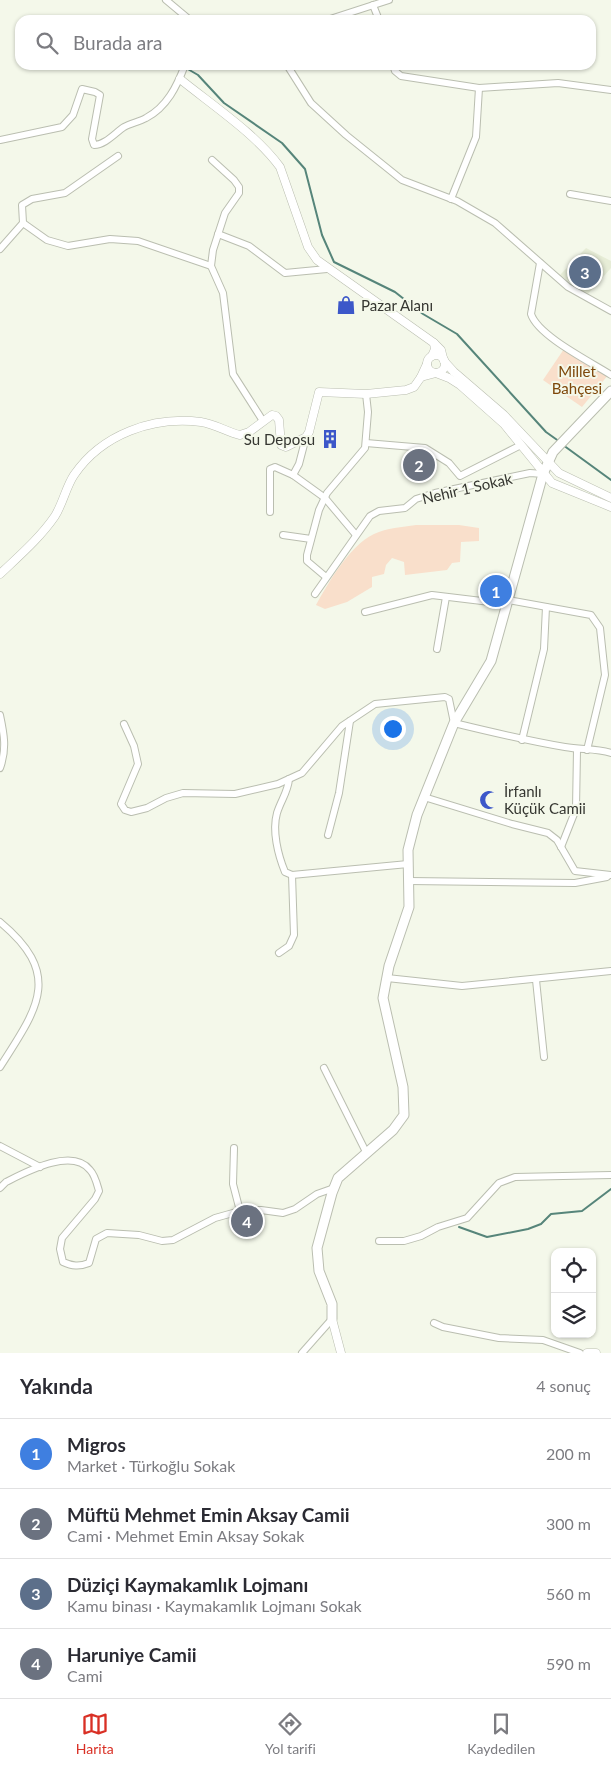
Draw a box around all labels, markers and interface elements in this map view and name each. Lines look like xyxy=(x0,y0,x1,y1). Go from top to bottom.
search box xyxy=(15,15,596,70)
icon: search xyxy=(33,29,61,57)
text: Burada ara xyxy=(73,31,162,54)
pin: 3 xyxy=(569,253,601,291)
shop icon: Pazar Alanı xyxy=(335,294,357,316)
place label: Pazar Alanı xyxy=(361,296,433,314)
park label: Millet Bahçesi xyxy=(552,362,602,397)
building icon: Su Deposu xyxy=(319,428,341,450)
place label: Su Deposu xyxy=(244,430,315,448)
pin: 2 xyxy=(403,446,435,484)
street label: Nehir 1 Sokak xyxy=(420,469,514,507)
pin: 1 xyxy=(480,572,512,610)
your location xyxy=(380,716,406,742)
place label: İrfanlı Küçük Camii xyxy=(504,782,586,817)
mosque icon: İrfanlı Küçük Camii xyxy=(478,789,500,811)
pin: 4 xyxy=(231,1202,263,1240)
map controls xyxy=(551,1248,596,1338)
button: locate xyxy=(551,1248,596,1293)
button: layers xyxy=(551,1293,596,1338)
text: Yakında xyxy=(20,1373,93,1398)
text: 4 sonuç xyxy=(536,1376,591,1395)
text: Migros xyxy=(67,1433,126,1456)
text: 1 xyxy=(31,1444,41,1463)
text: 200 m xyxy=(546,1444,591,1463)
text: Market · Türkoğlu Sokak xyxy=(67,1456,235,1475)
text: Müftü Mehmet Emin Aksay Camii xyxy=(67,1503,350,1526)
text: 2 xyxy=(31,1514,41,1533)
text: 300 m xyxy=(546,1514,591,1533)
text: Cami · Mehmet Emin Aksay Sokak xyxy=(67,1526,304,1545)
text: Düziçi Kaymakamlık Lojmanı xyxy=(67,1573,308,1596)
text: 3 xyxy=(31,1584,41,1603)
text: 560 m xyxy=(546,1584,591,1603)
text: Kamu binası · Kaymakamlık Lojmanı Sokak xyxy=(67,1596,362,1615)
text: Haruniye Camii xyxy=(67,1643,197,1666)
text: 4 xyxy=(31,1654,41,1673)
text: 590 m xyxy=(546,1654,591,1673)
text: Cami xyxy=(67,1666,103,1685)
tab: Harita xyxy=(76,1710,114,1757)
tab: Yol tarifi xyxy=(265,1710,316,1757)
tab: Kaydedilen xyxy=(467,1710,535,1757)

